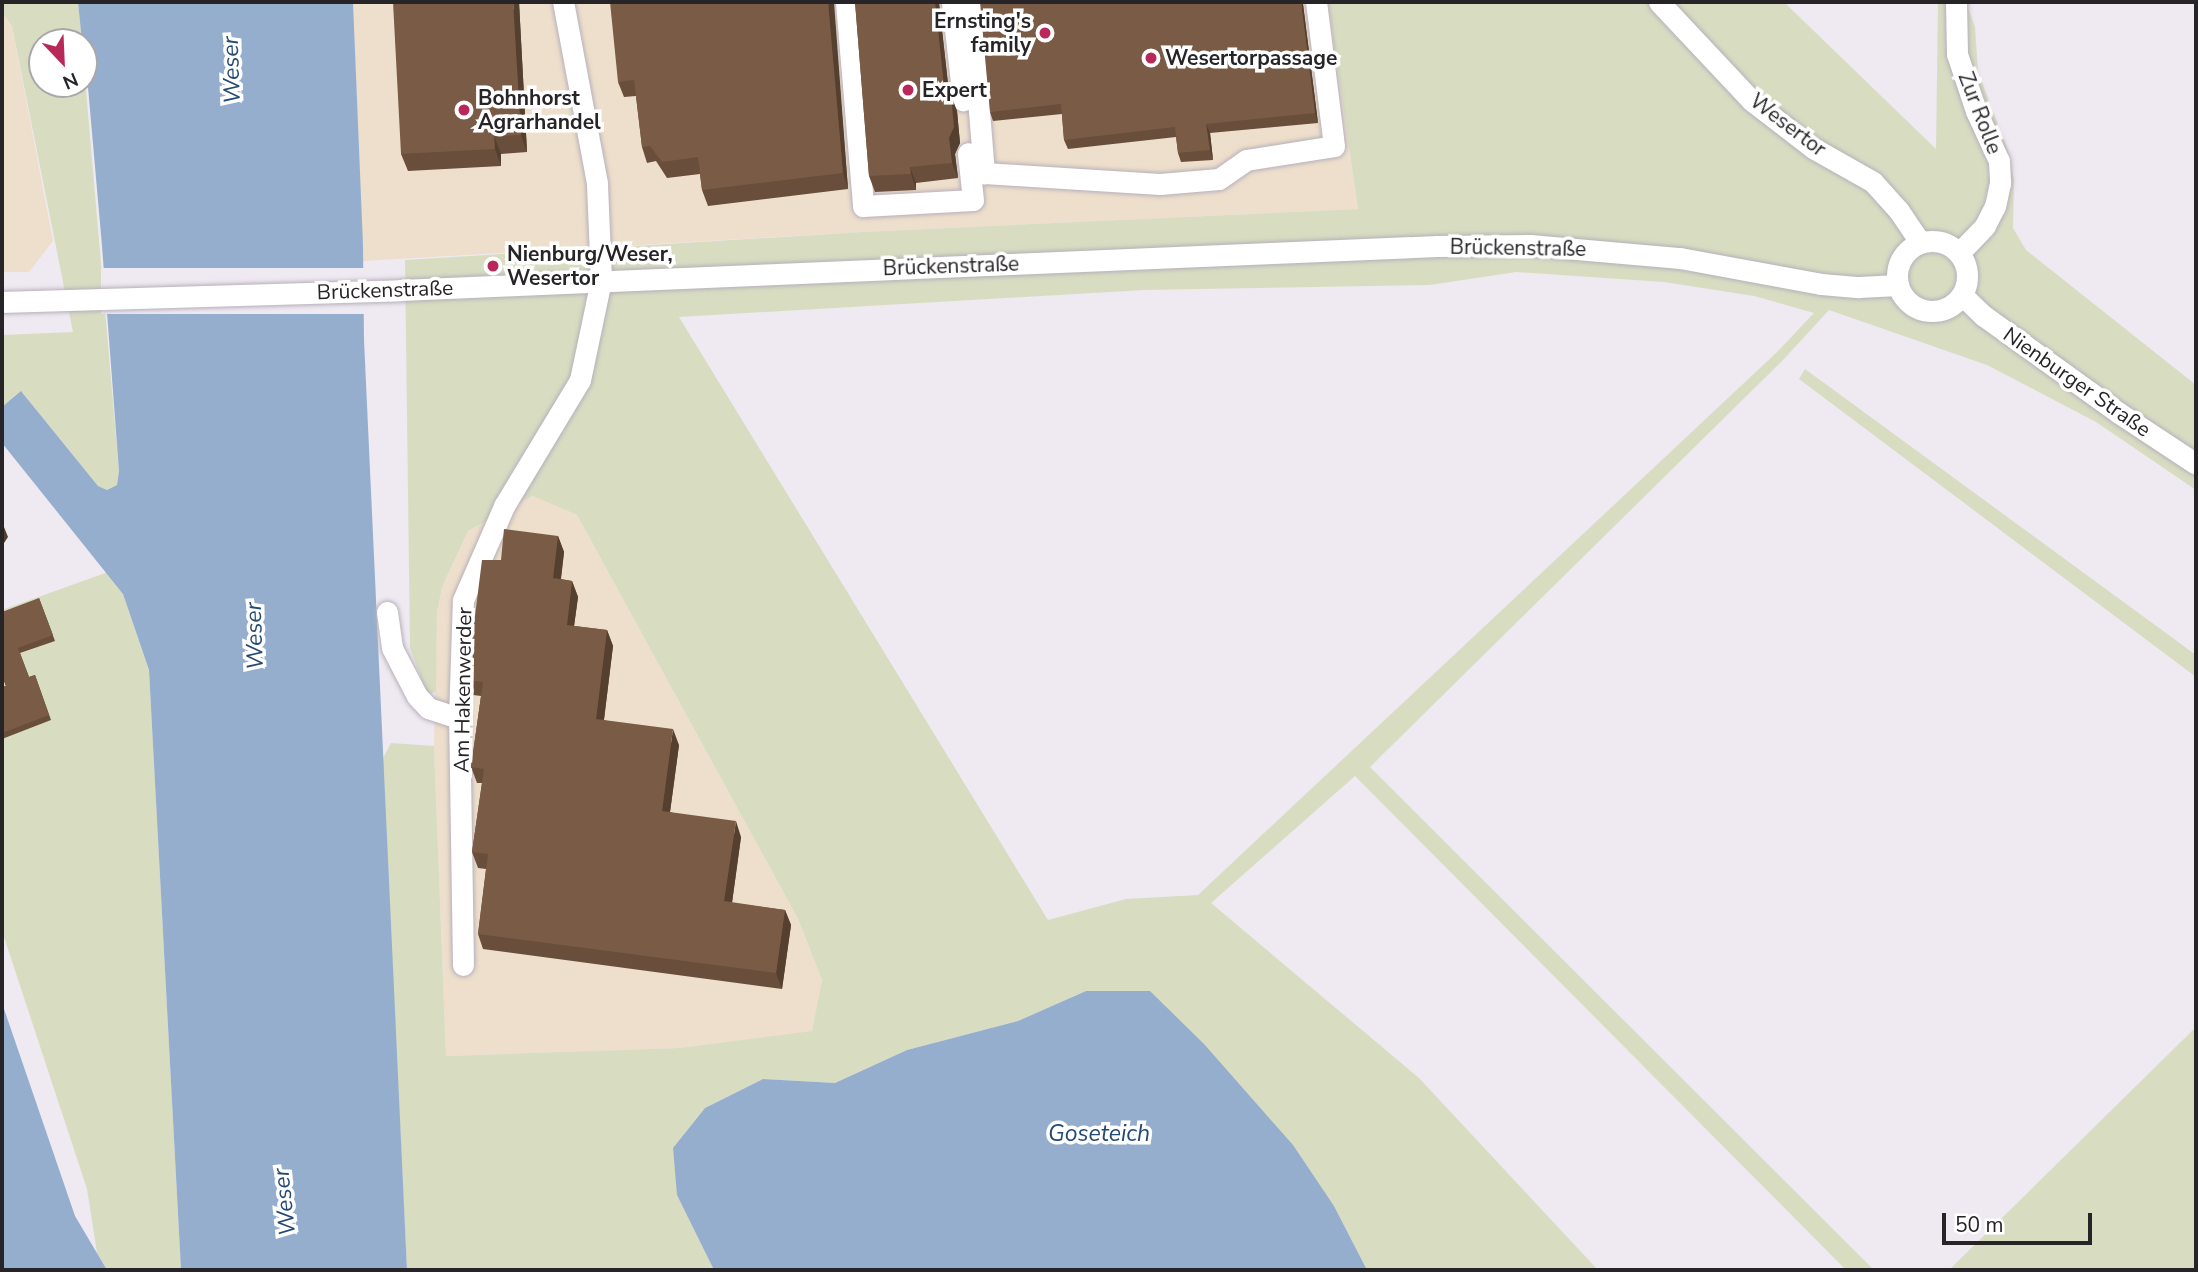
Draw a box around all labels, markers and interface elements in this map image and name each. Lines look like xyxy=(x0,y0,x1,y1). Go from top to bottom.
place label: Ernsting's family xyxy=(934,8,1031,58)
marker: Ernsting's family xyxy=(1037,25,1053,41)
north arrow xyxy=(28,28,98,98)
water label: Weser xyxy=(217,36,247,104)
place label: Wesertorpassage xyxy=(1165,45,1337,71)
marker: Wesertorpassage xyxy=(1143,50,1159,66)
text: N xyxy=(59,66,82,95)
street label: Zur Rolle xyxy=(1953,68,2007,158)
place label: Expert xyxy=(922,77,987,103)
marker: Expert xyxy=(900,82,916,98)
place label: Bohnhorst Agrarhandel xyxy=(478,85,601,135)
street label: Wesertor xyxy=(1745,88,1831,162)
marker: Bohnhorst Agrarhandel xyxy=(456,102,472,118)
street label: Brückenstraße xyxy=(1450,234,1586,262)
place label: Nienburg/Weser, Wesertor xyxy=(507,241,673,291)
street label: Brückenstraße xyxy=(882,251,1020,281)
marker: Nienburg/Weser, Wesertor xyxy=(485,258,501,274)
street label: Brückenstraße xyxy=(316,275,454,305)
street label: Nienburger Straße xyxy=(1998,322,2156,442)
water label: Weser xyxy=(240,602,270,670)
street label: Am Hakenwerder xyxy=(449,607,477,773)
water label: Goseteich xyxy=(1048,1120,1150,1148)
water label: Weser xyxy=(268,1167,302,1237)
scale bar xyxy=(1946,1198,2096,1242)
text: 50 m xyxy=(1955,1211,2004,1239)

